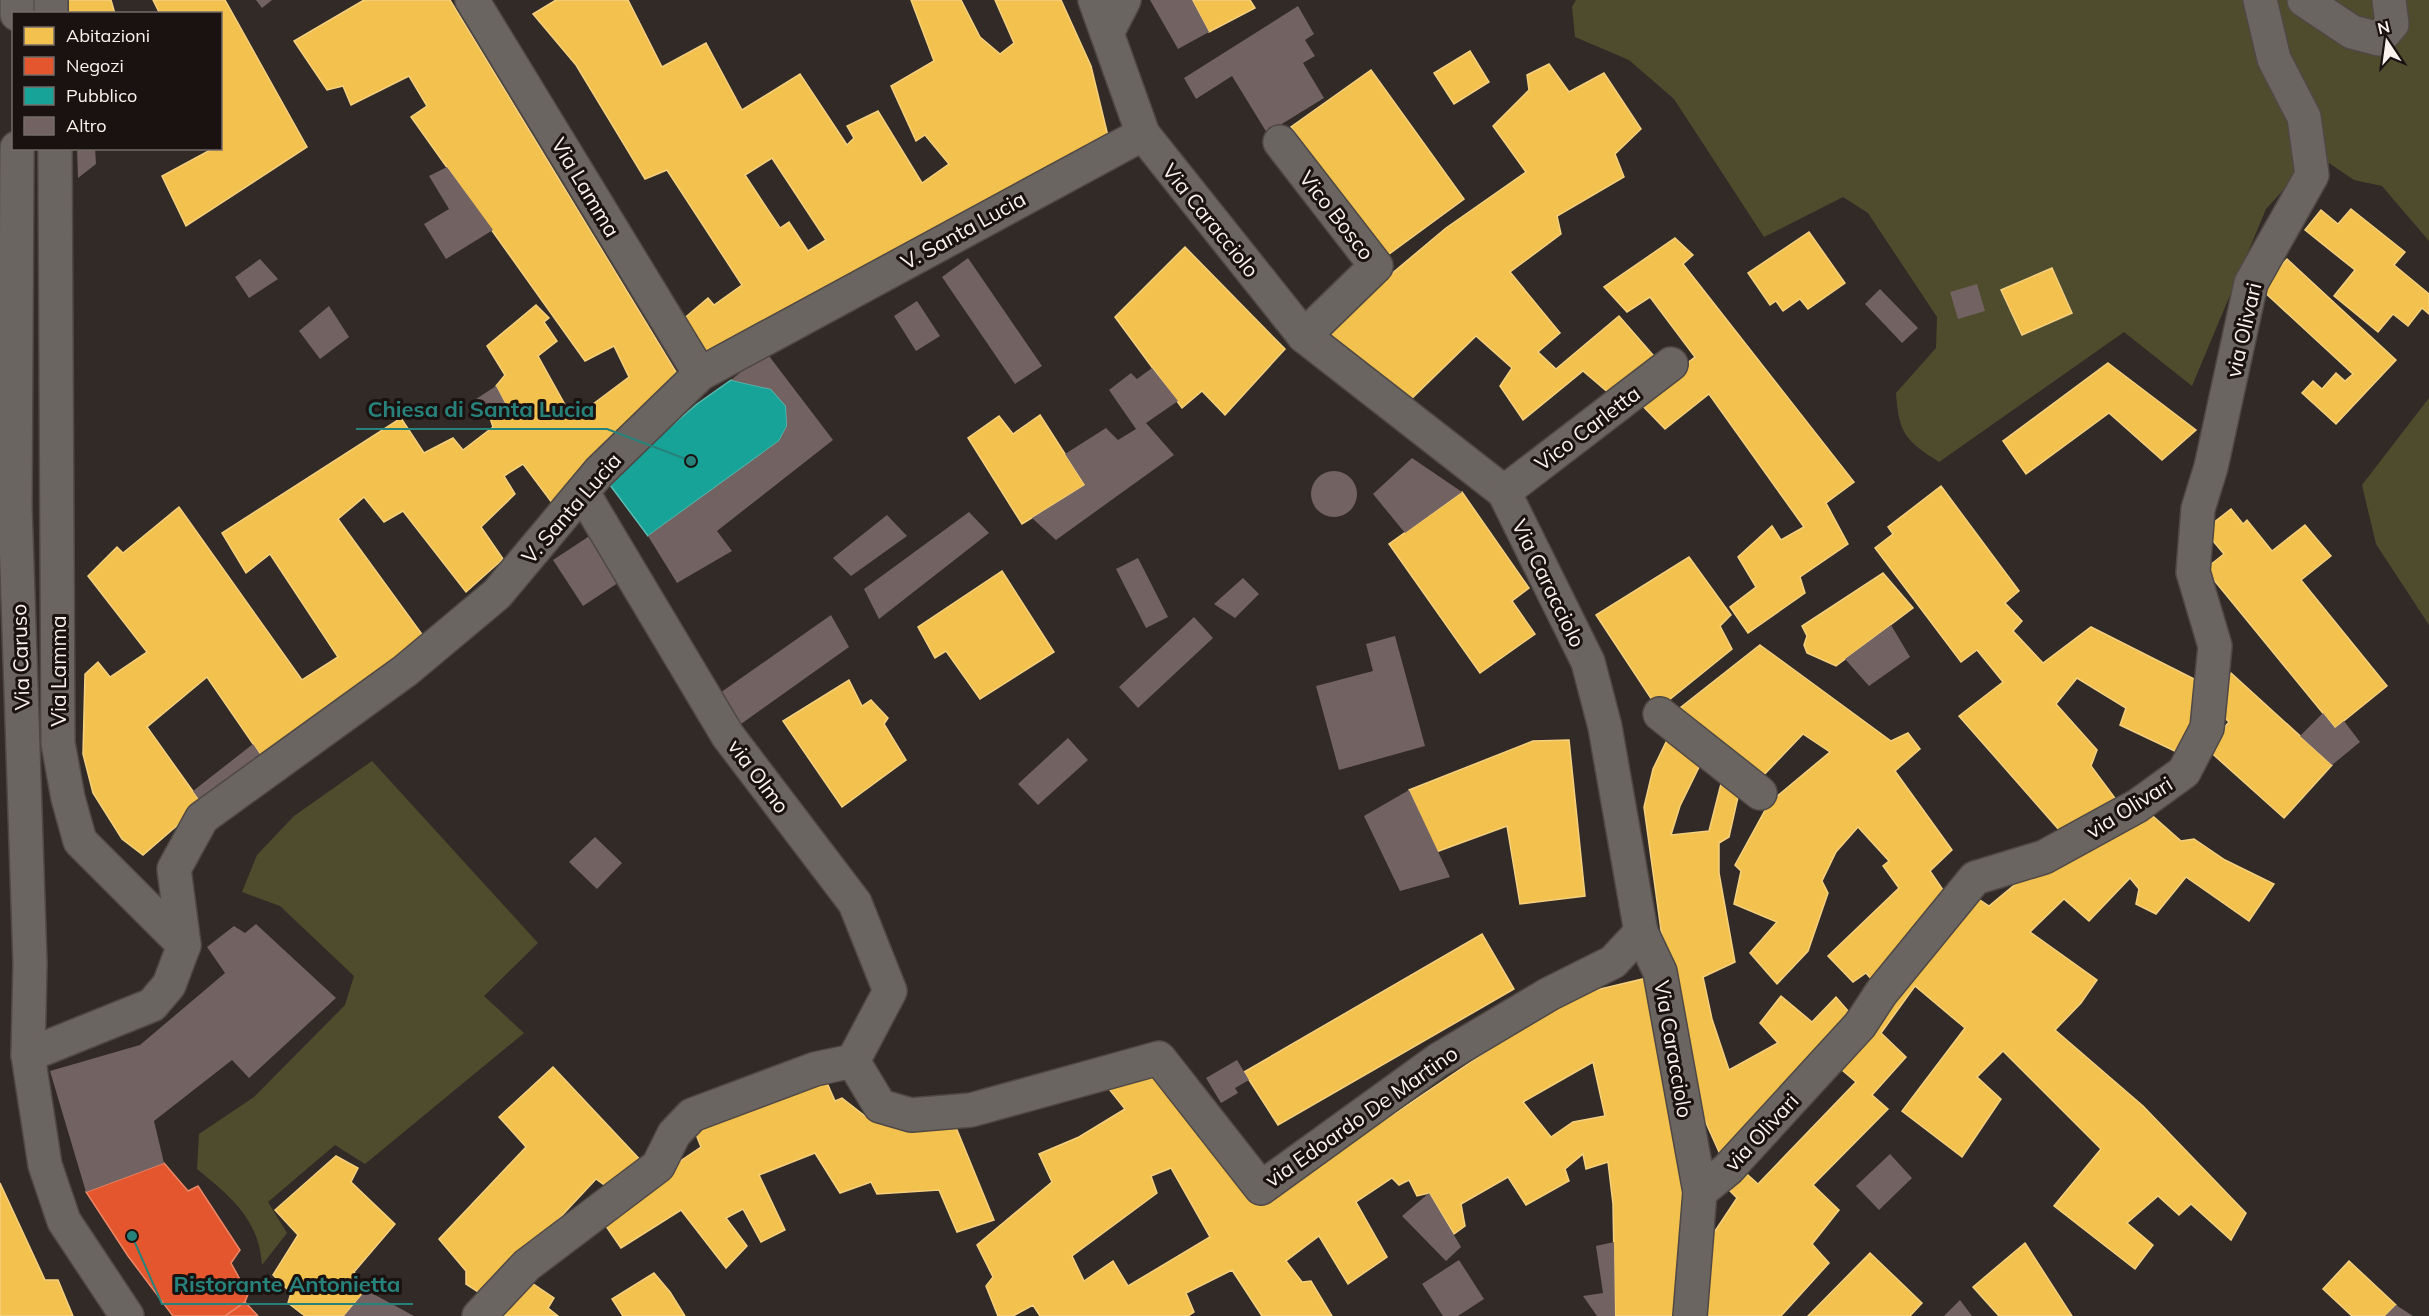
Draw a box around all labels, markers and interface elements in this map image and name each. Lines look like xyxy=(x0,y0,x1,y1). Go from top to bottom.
legend xyxy=(12,12,222,150)
north arrow xyxy=(2357,12,2417,72)
text: N xyxy=(2375,16,2392,38)
text: Abitazioni xyxy=(66,24,150,47)
text: Negozi xyxy=(66,54,124,77)
text: Pubblico xyxy=(66,84,137,107)
text: Altro xyxy=(66,114,107,137)
street label: Via Lamma xyxy=(546,133,626,241)
street label: Via Caracciolo xyxy=(1157,158,1265,282)
street label: Vico Bosco xyxy=(1294,165,1380,265)
street label: V. Santa Lucia xyxy=(896,185,1030,275)
street label: via Olivari xyxy=(2219,280,2267,380)
street label: Vico Carletta xyxy=(1529,380,1645,476)
callout: Chiesa di Santa Lucia xyxy=(356,389,607,429)
text: Chiesa di Santa Lucia xyxy=(367,395,595,423)
street label: V. Santa Lucia xyxy=(516,447,626,569)
street label: Via Caracciolo xyxy=(1507,515,1591,651)
street label: Via Caruso xyxy=(5,603,35,711)
street label: Via Lamma xyxy=(45,615,71,727)
street label: via Olmo xyxy=(723,734,795,818)
street label: via Olivari xyxy=(2081,770,2177,844)
street label: Via Caracciolo xyxy=(1649,978,1699,1120)
street label: via Edoardo De Martino xyxy=(1260,1040,1462,1192)
street label: via Olivari xyxy=(1719,1088,1803,1176)
callout: Ristorante Antonietta xyxy=(162,1264,413,1304)
text: Ristorante Antonietta xyxy=(174,1270,400,1298)

